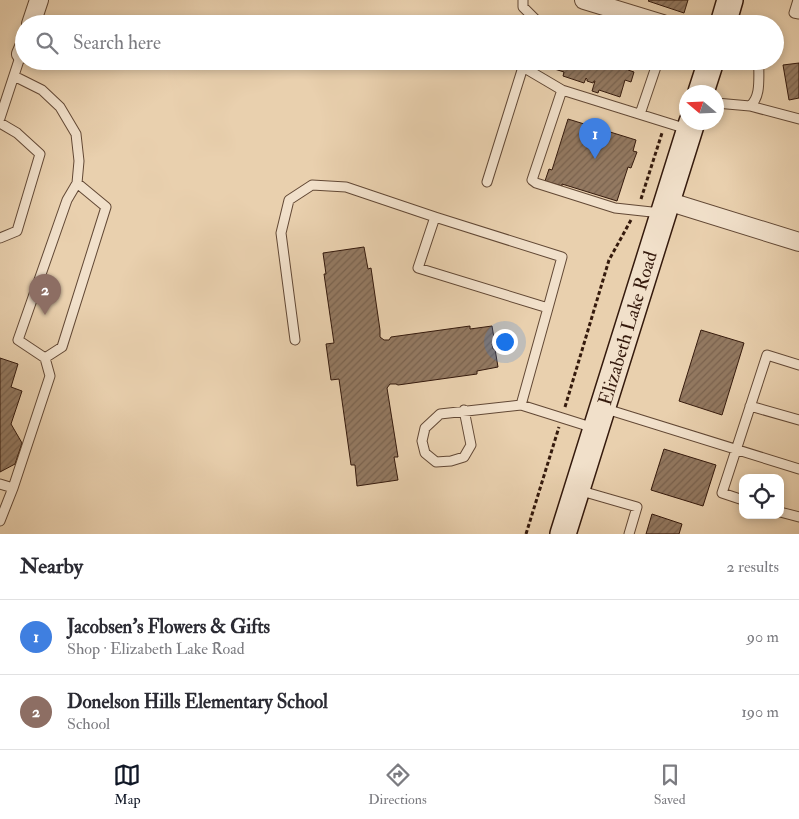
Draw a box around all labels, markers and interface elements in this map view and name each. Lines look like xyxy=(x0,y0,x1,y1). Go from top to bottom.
search box xyxy=(15,15,784,70)
icon: search xyxy=(33,29,61,57)
text: Search here xyxy=(73,31,161,55)
north arrow xyxy=(679,85,724,130)
pin: 1 xyxy=(579,118,611,159)
street label: Elizabeth Lake Road xyxy=(593,248,663,408)
pin: 2 xyxy=(29,274,61,315)
your location xyxy=(492,329,518,355)
map controls xyxy=(739,474,784,519)
button: locate xyxy=(739,474,784,519)
text: Nearby xyxy=(20,553,83,580)
text: 2 results xyxy=(726,557,779,577)
text: Jacobsen's Flowers & Gifts xyxy=(67,615,270,639)
text: 1 xyxy=(33,627,39,647)
text: 90 m xyxy=(747,627,779,647)
text: Shop · Elizabeth Lake Road xyxy=(67,639,245,659)
text: Donelson Hills Elementary School xyxy=(67,690,328,714)
text: 2 xyxy=(32,702,40,722)
text: 190 m xyxy=(741,702,779,722)
text: School xyxy=(67,714,110,734)
tab: Map xyxy=(113,761,141,808)
tab: Directions xyxy=(368,761,427,808)
tab: Saved xyxy=(654,761,686,808)

